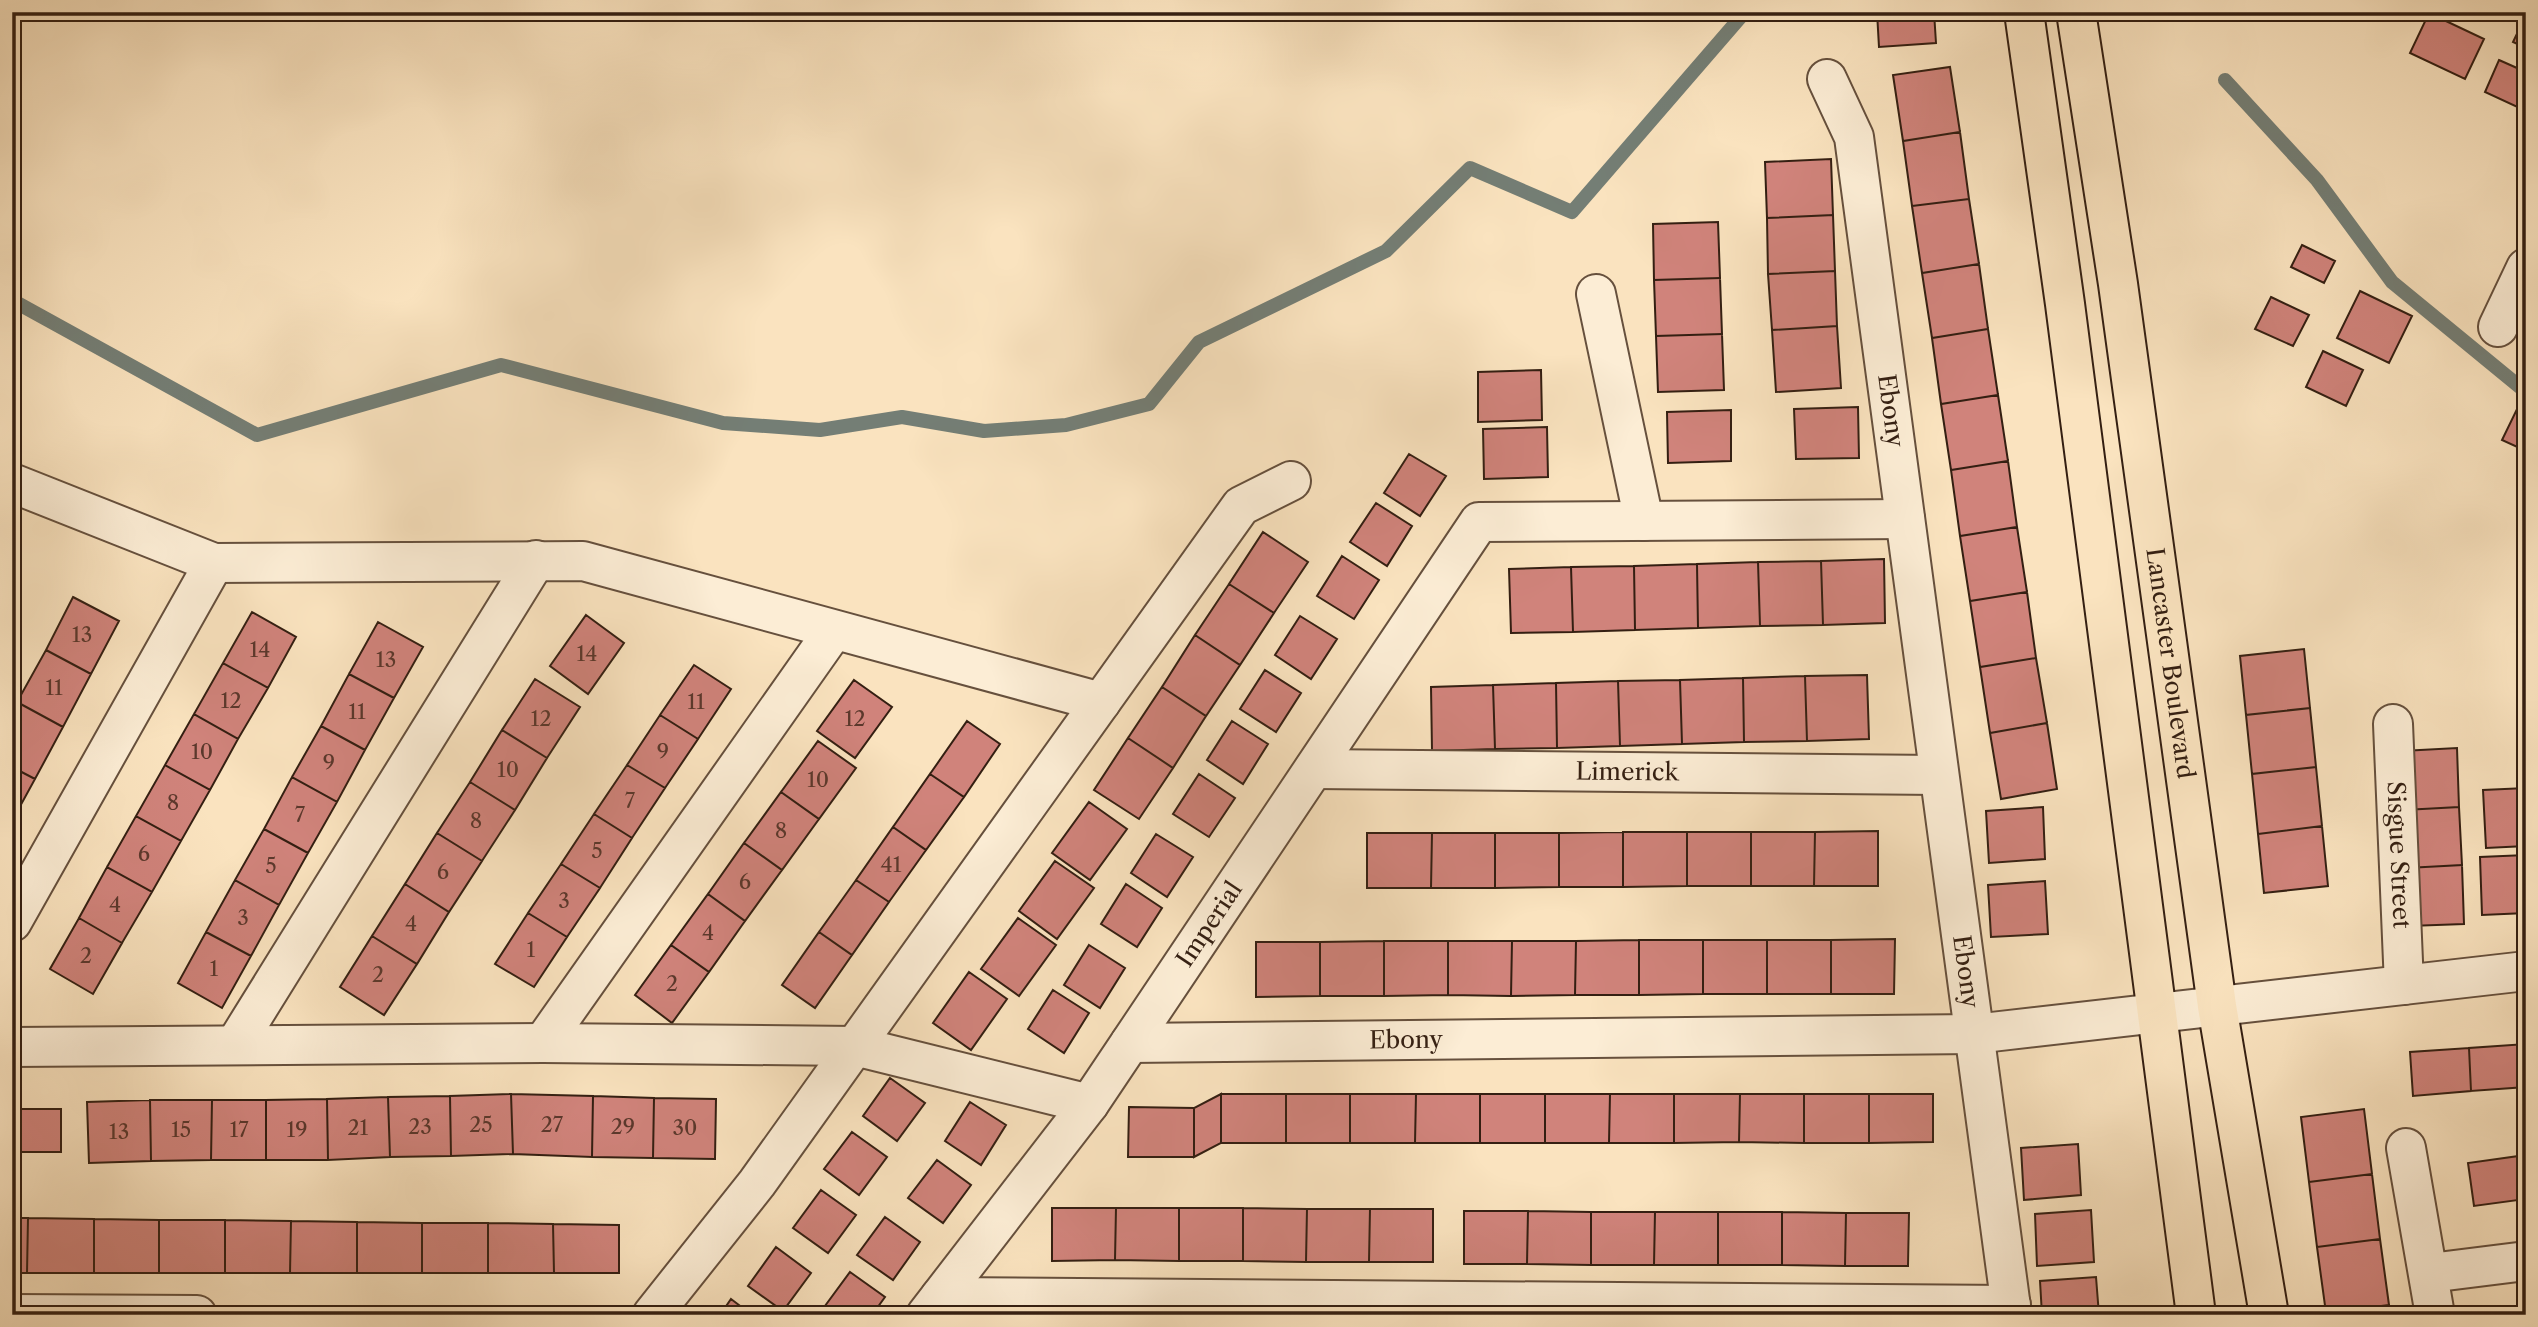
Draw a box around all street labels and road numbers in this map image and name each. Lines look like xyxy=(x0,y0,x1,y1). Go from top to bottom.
street label: Ebony xyxy=(1872,372,1911,450)
street label: Lancaster Boulevard xyxy=(2140,546,2201,781)
street label: Limerick xyxy=(1575,757,1680,787)
street label: Sisgue Street xyxy=(2381,781,2417,930)
street label: Imperial xyxy=(1170,876,1248,972)
street label: Ebony xyxy=(1947,933,1986,1010)
street label: Ebony xyxy=(1369,1025,1444,1054)

